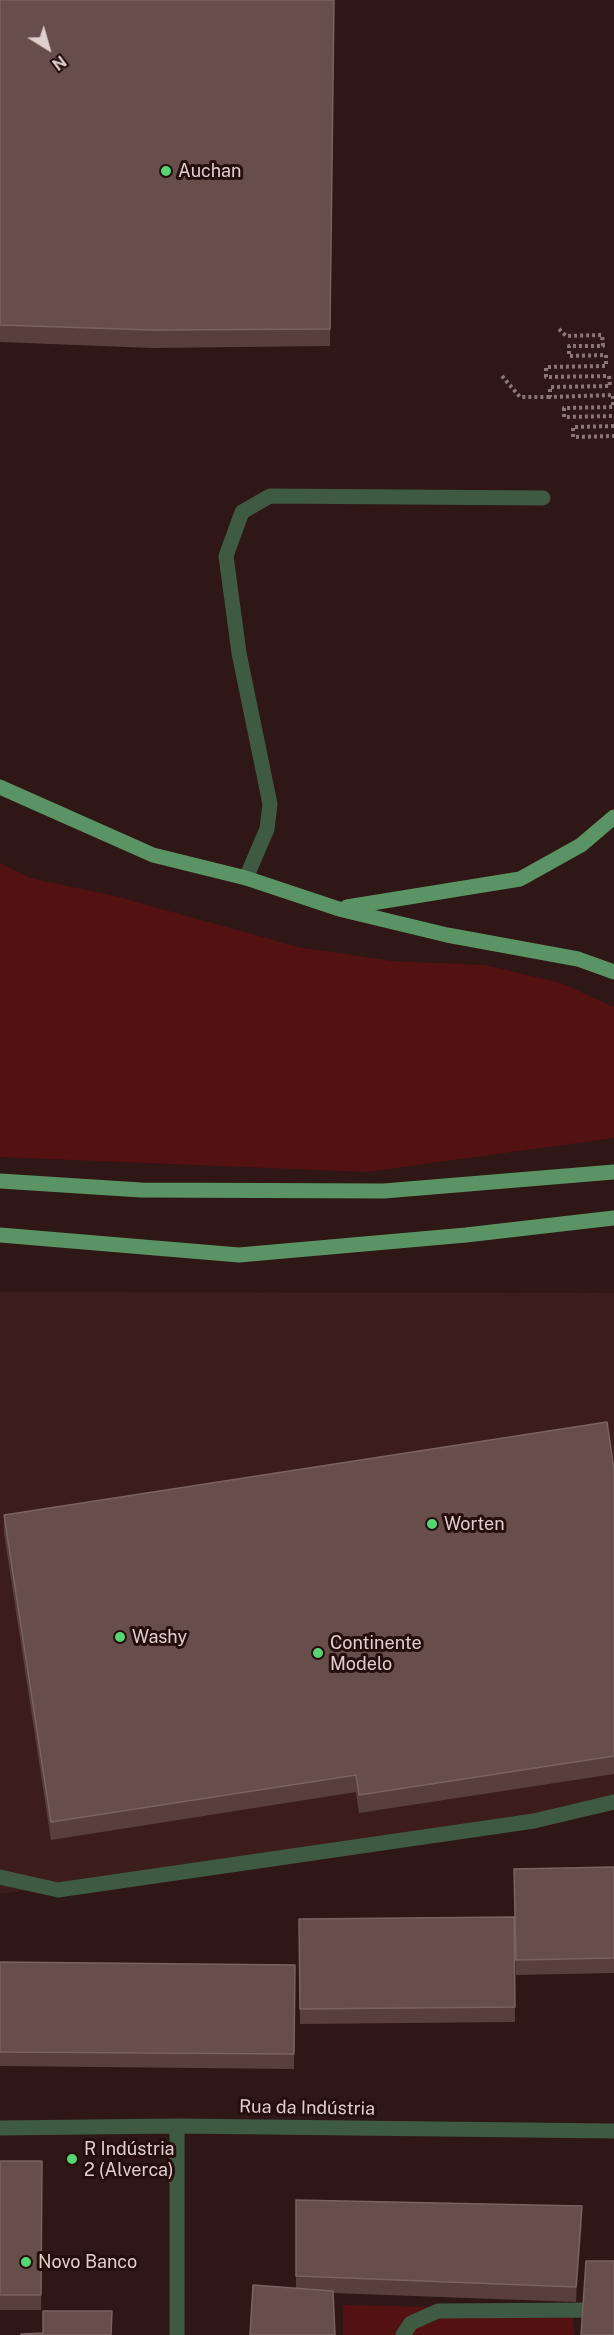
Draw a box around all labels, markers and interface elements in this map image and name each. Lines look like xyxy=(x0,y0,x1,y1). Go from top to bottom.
north arrow xyxy=(18,18,78,78)
text: N xyxy=(48,51,70,74)
place label: Auchan xyxy=(178,160,241,182)
marker: Auchan xyxy=(159,164,173,178)
place label: Worten xyxy=(444,1513,505,1535)
marker: Worten xyxy=(425,1517,439,1531)
place label: Washy xyxy=(132,1626,187,1648)
marker: Washy xyxy=(113,1630,127,1644)
place label: Continente Modelo xyxy=(330,1632,422,1674)
marker: Continente Modelo xyxy=(311,1646,325,1660)
street label: Rua da Indústria xyxy=(239,2096,375,2120)
place label: R Indústria 2 (Alverca) xyxy=(84,2138,175,2180)
marker: R Indústria 2 (Alverca) xyxy=(65,2152,79,2166)
place label: Novo Banco xyxy=(38,2251,137,2273)
marker: Novo Banco xyxy=(19,2255,33,2269)

